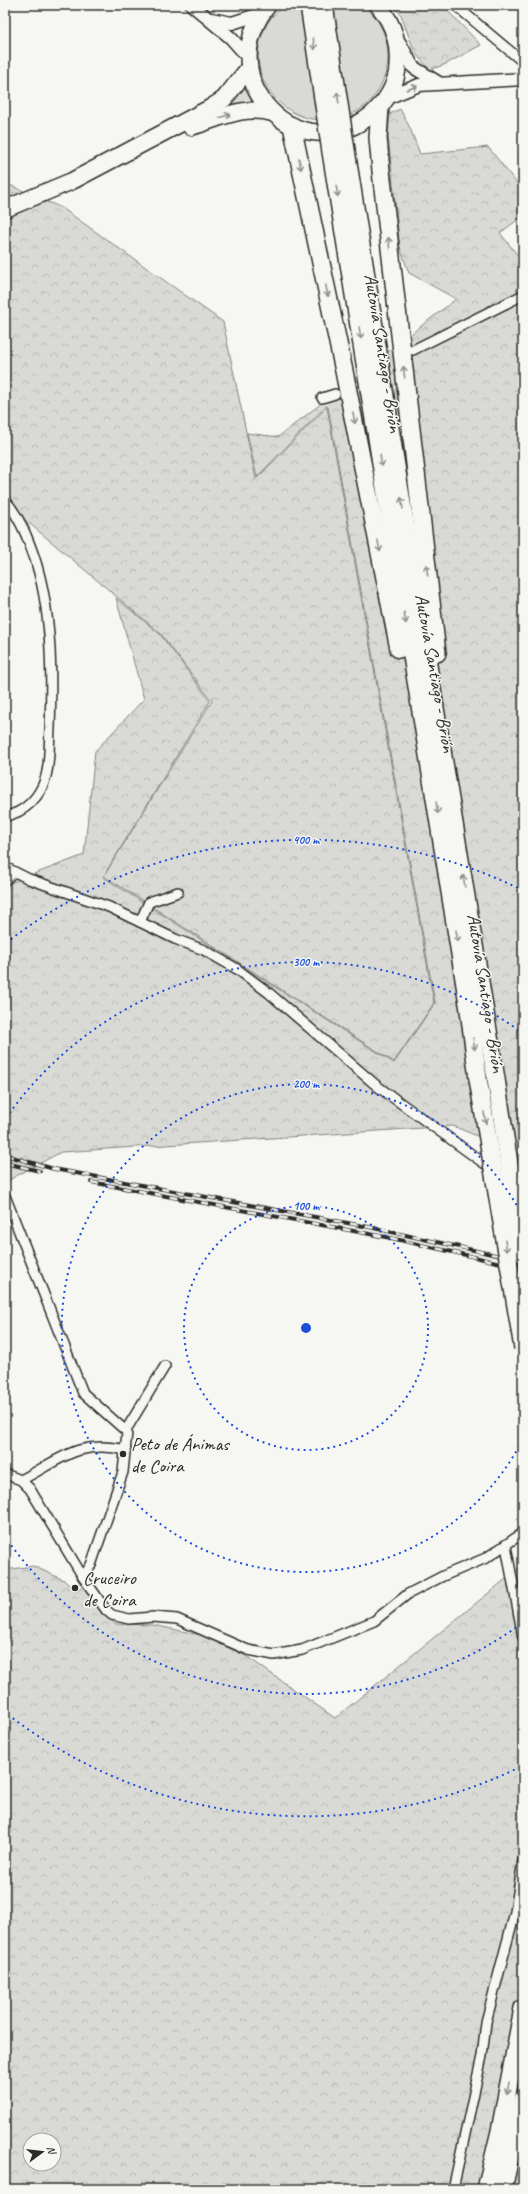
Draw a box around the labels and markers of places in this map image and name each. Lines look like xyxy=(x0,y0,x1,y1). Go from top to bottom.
centre of rings xyxy=(299,1321,313,1335)
place label: Peto de Ánimas de Coira xyxy=(131,1432,230,1478)
marker: Peto de Ánimas de Coira xyxy=(118,1449,128,1459)
place label: Cruceiro de Coira xyxy=(83,1566,137,1612)
marker: Cruceiro de Coira xyxy=(70,1583,80,1593)

